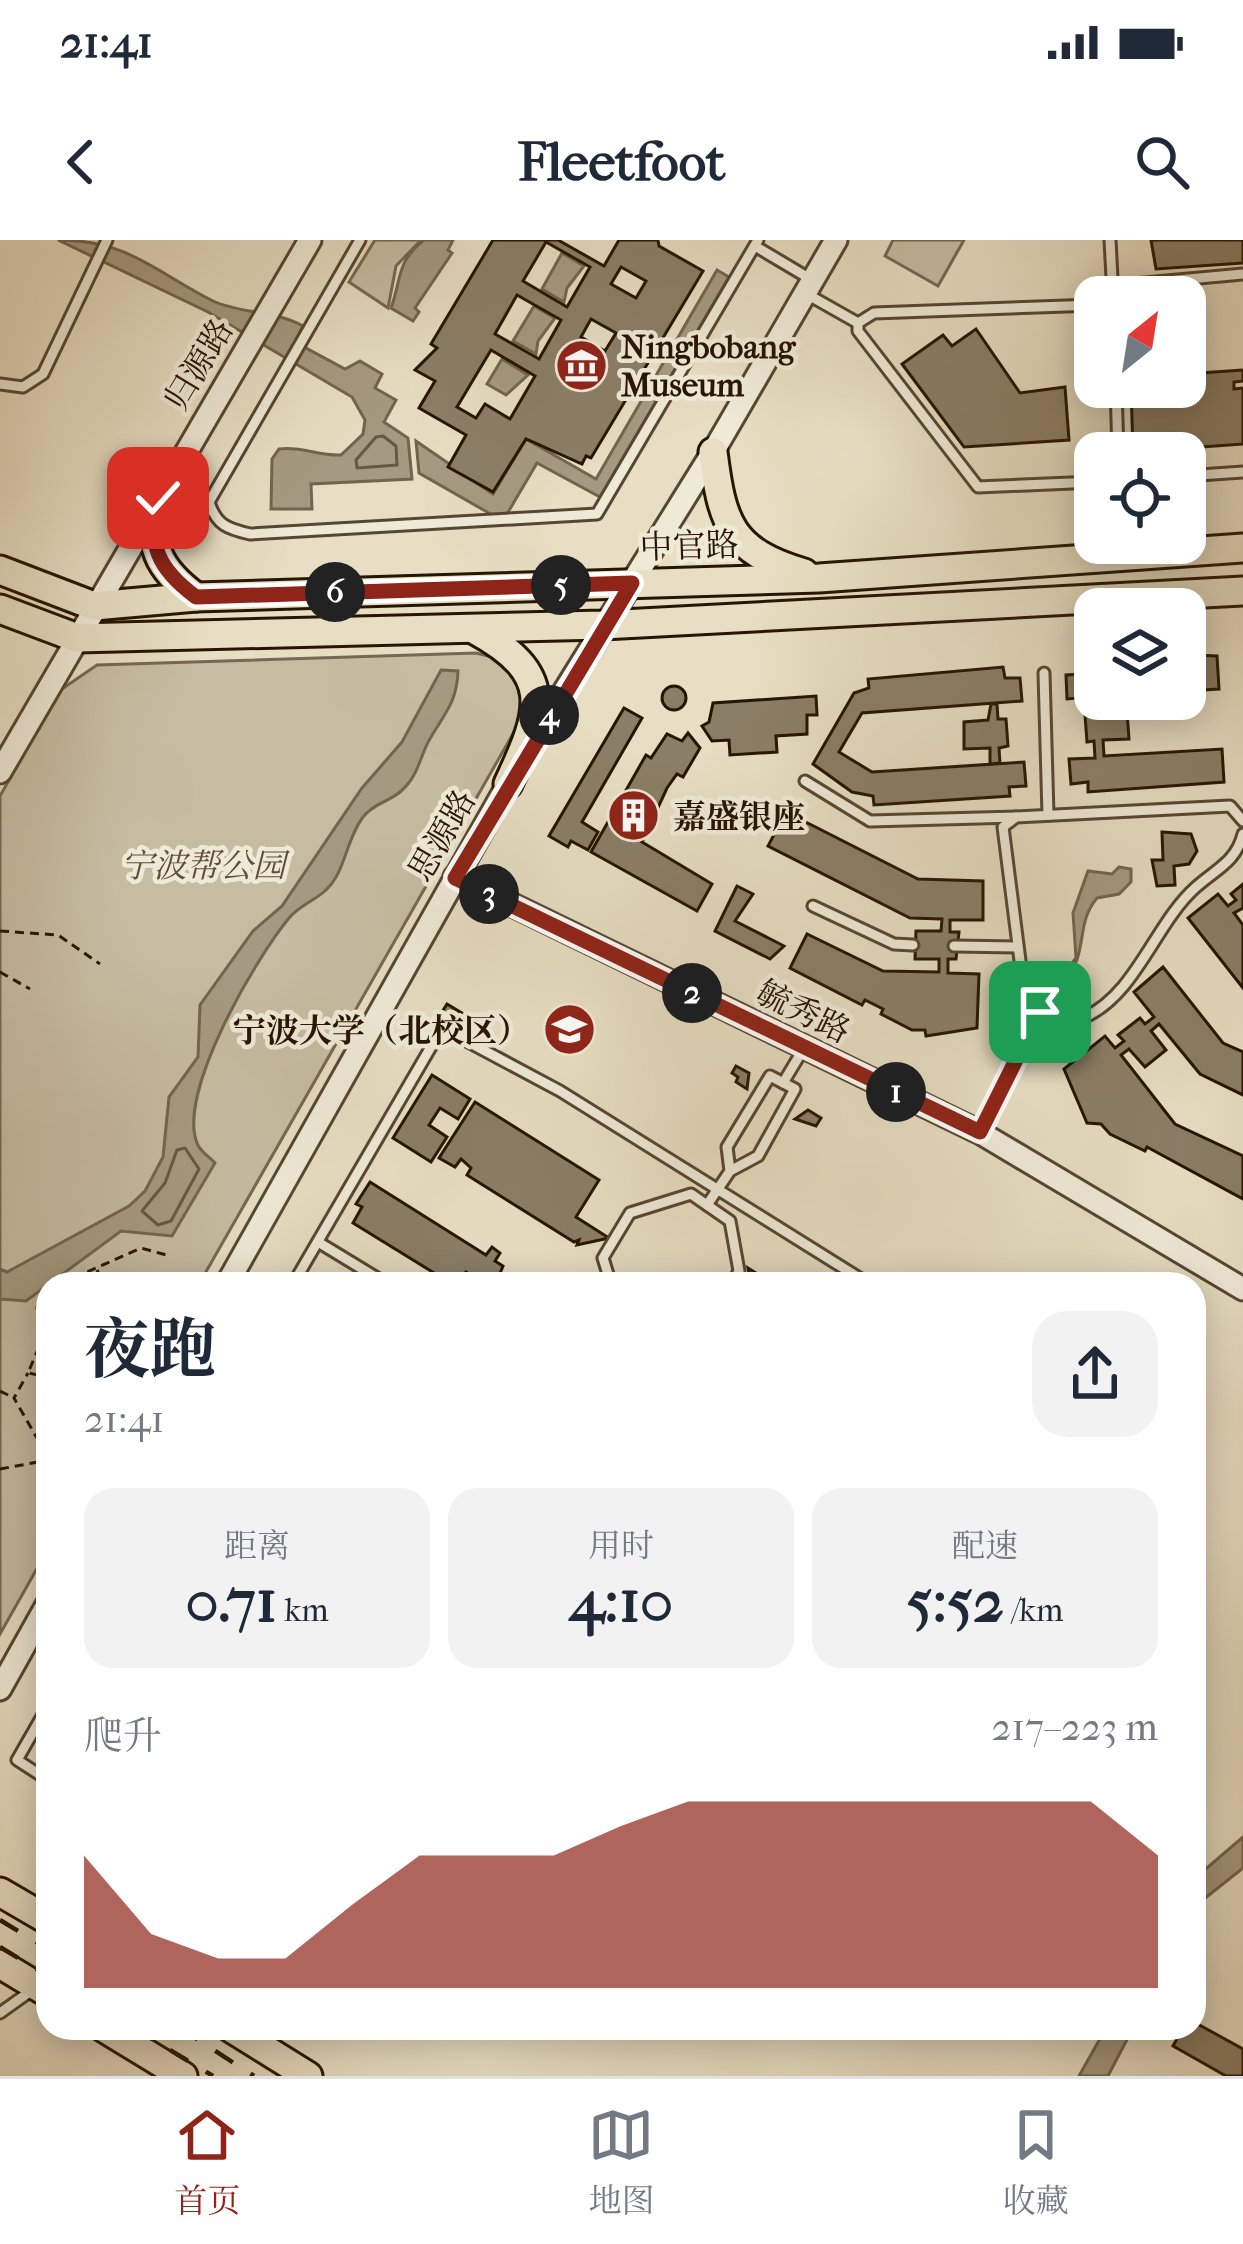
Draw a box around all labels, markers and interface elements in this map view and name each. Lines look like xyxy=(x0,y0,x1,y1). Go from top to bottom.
text: 21:41 xyxy=(60,16,153,69)
icon: back xyxy=(48,129,114,195)
icon: search xyxy=(1129,129,1195,195)
text: Fleetfoot xyxy=(518,131,725,194)
north arrow xyxy=(1074,276,1206,408)
map controls xyxy=(1074,276,1206,720)
street label: 归源路 xyxy=(157,312,241,417)
place label: Ningbobang Museum xyxy=(621,328,797,405)
museum icon: Ningbobang Museum xyxy=(554,337,610,393)
button: locate xyxy=(1074,432,1206,564)
pin xyxy=(107,447,209,549)
icon: check xyxy=(125,465,191,531)
street label: 中官路 xyxy=(639,525,739,568)
pin: 5 xyxy=(531,555,591,615)
pin: 6 xyxy=(305,562,365,622)
text: 5 xyxy=(554,565,568,604)
text: 6 xyxy=(326,572,344,611)
button: layers xyxy=(1074,588,1206,720)
pin: 4 xyxy=(519,685,579,745)
text: 4 xyxy=(539,695,559,734)
street label: 思源路 xyxy=(401,783,484,888)
building icon: 嘉盛银座 xyxy=(606,788,662,844)
place label: 嘉盛银座 xyxy=(673,798,805,837)
park label: 宁波帮公园 xyxy=(121,847,291,886)
pin: 3 xyxy=(459,864,519,924)
text: 3 xyxy=(482,874,496,913)
pin xyxy=(989,961,1091,1063)
pin: 2 xyxy=(662,963,722,1023)
text: 2 xyxy=(684,973,700,1012)
street label: 毓秀路 xyxy=(750,973,856,1052)
icon: arrive xyxy=(1007,979,1073,1045)
school or university icon: 宁波大学（北校区） xyxy=(541,1002,597,1058)
place label: 宁波大学（北校区） xyxy=(233,1012,530,1051)
pin: 1 xyxy=(866,1062,926,1122)
text: 1 xyxy=(890,1072,902,1111)
button: share xyxy=(1032,1311,1158,1437)
text: 夜跑 xyxy=(84,1312,216,1389)
text: 21:41 xyxy=(84,1396,164,1442)
text: 距离 xyxy=(224,1527,290,1566)
text: 用时 xyxy=(588,1527,654,1566)
text: 配速 xyxy=(952,1527,1018,1566)
text: 0.71 xyxy=(185,1566,277,1637)
text: 4:10 xyxy=(569,1566,673,1637)
text: 5:52 xyxy=(907,1566,1004,1637)
text: km xyxy=(277,1591,329,1630)
text: /km xyxy=(1004,1591,1063,1630)
text: 217–223 m xyxy=(991,1704,1158,1750)
text: 爬升 xyxy=(84,1713,162,1759)
tab: 首页 xyxy=(174,2102,240,2221)
tab: 地图 xyxy=(588,2102,654,2221)
tab: 收藏 xyxy=(1003,2102,1069,2221)

